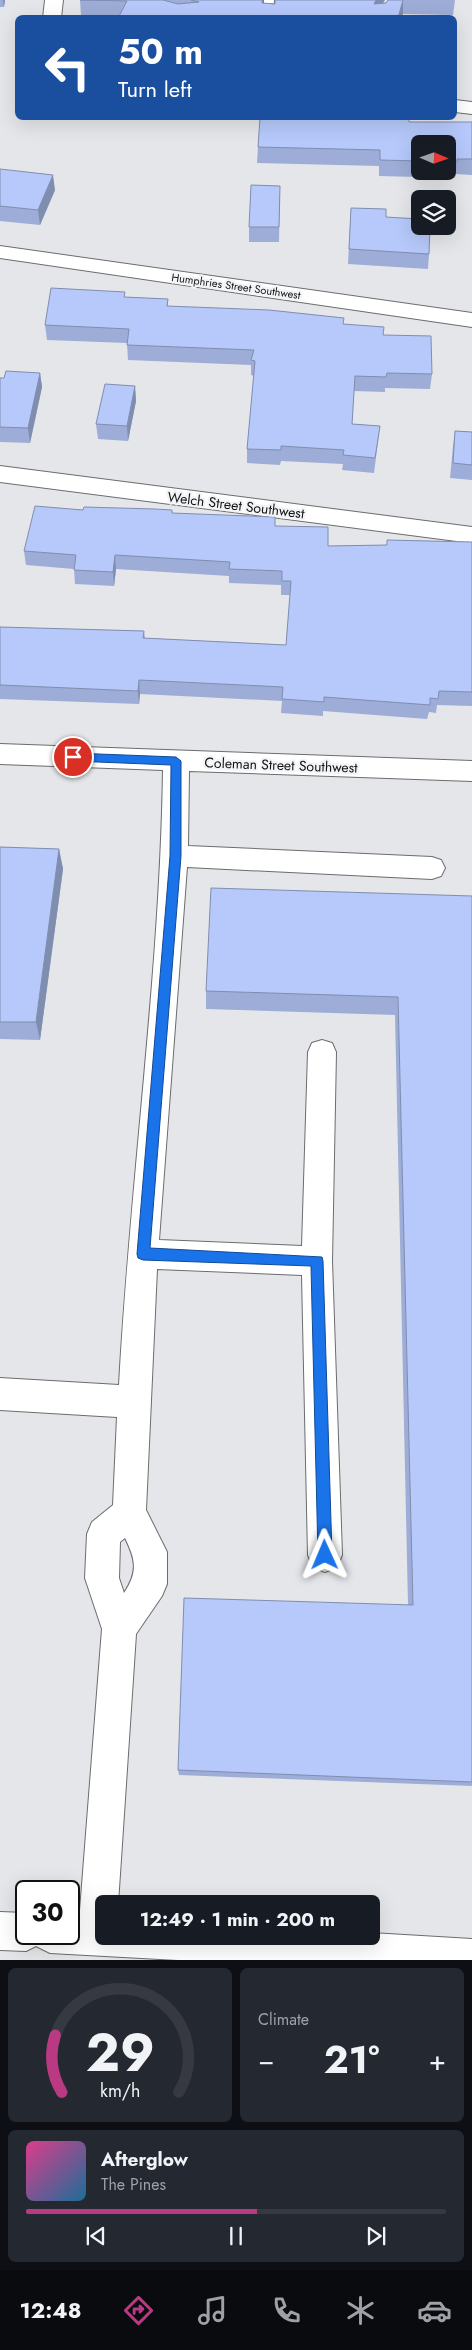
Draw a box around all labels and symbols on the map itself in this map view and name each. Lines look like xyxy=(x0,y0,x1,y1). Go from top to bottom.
north arrow xyxy=(411,135,456,180)
street label: Humphries Street Southwest xyxy=(170,269,302,303)
street label: Welch Street Southwest xyxy=(166,487,306,523)
pin xyxy=(52,736,94,778)
street label: Coleman Street Southwest xyxy=(204,752,359,778)
position arrow xyxy=(298,1528,350,1580)
speed limit sign: 30 xyxy=(15,1880,80,1945)

